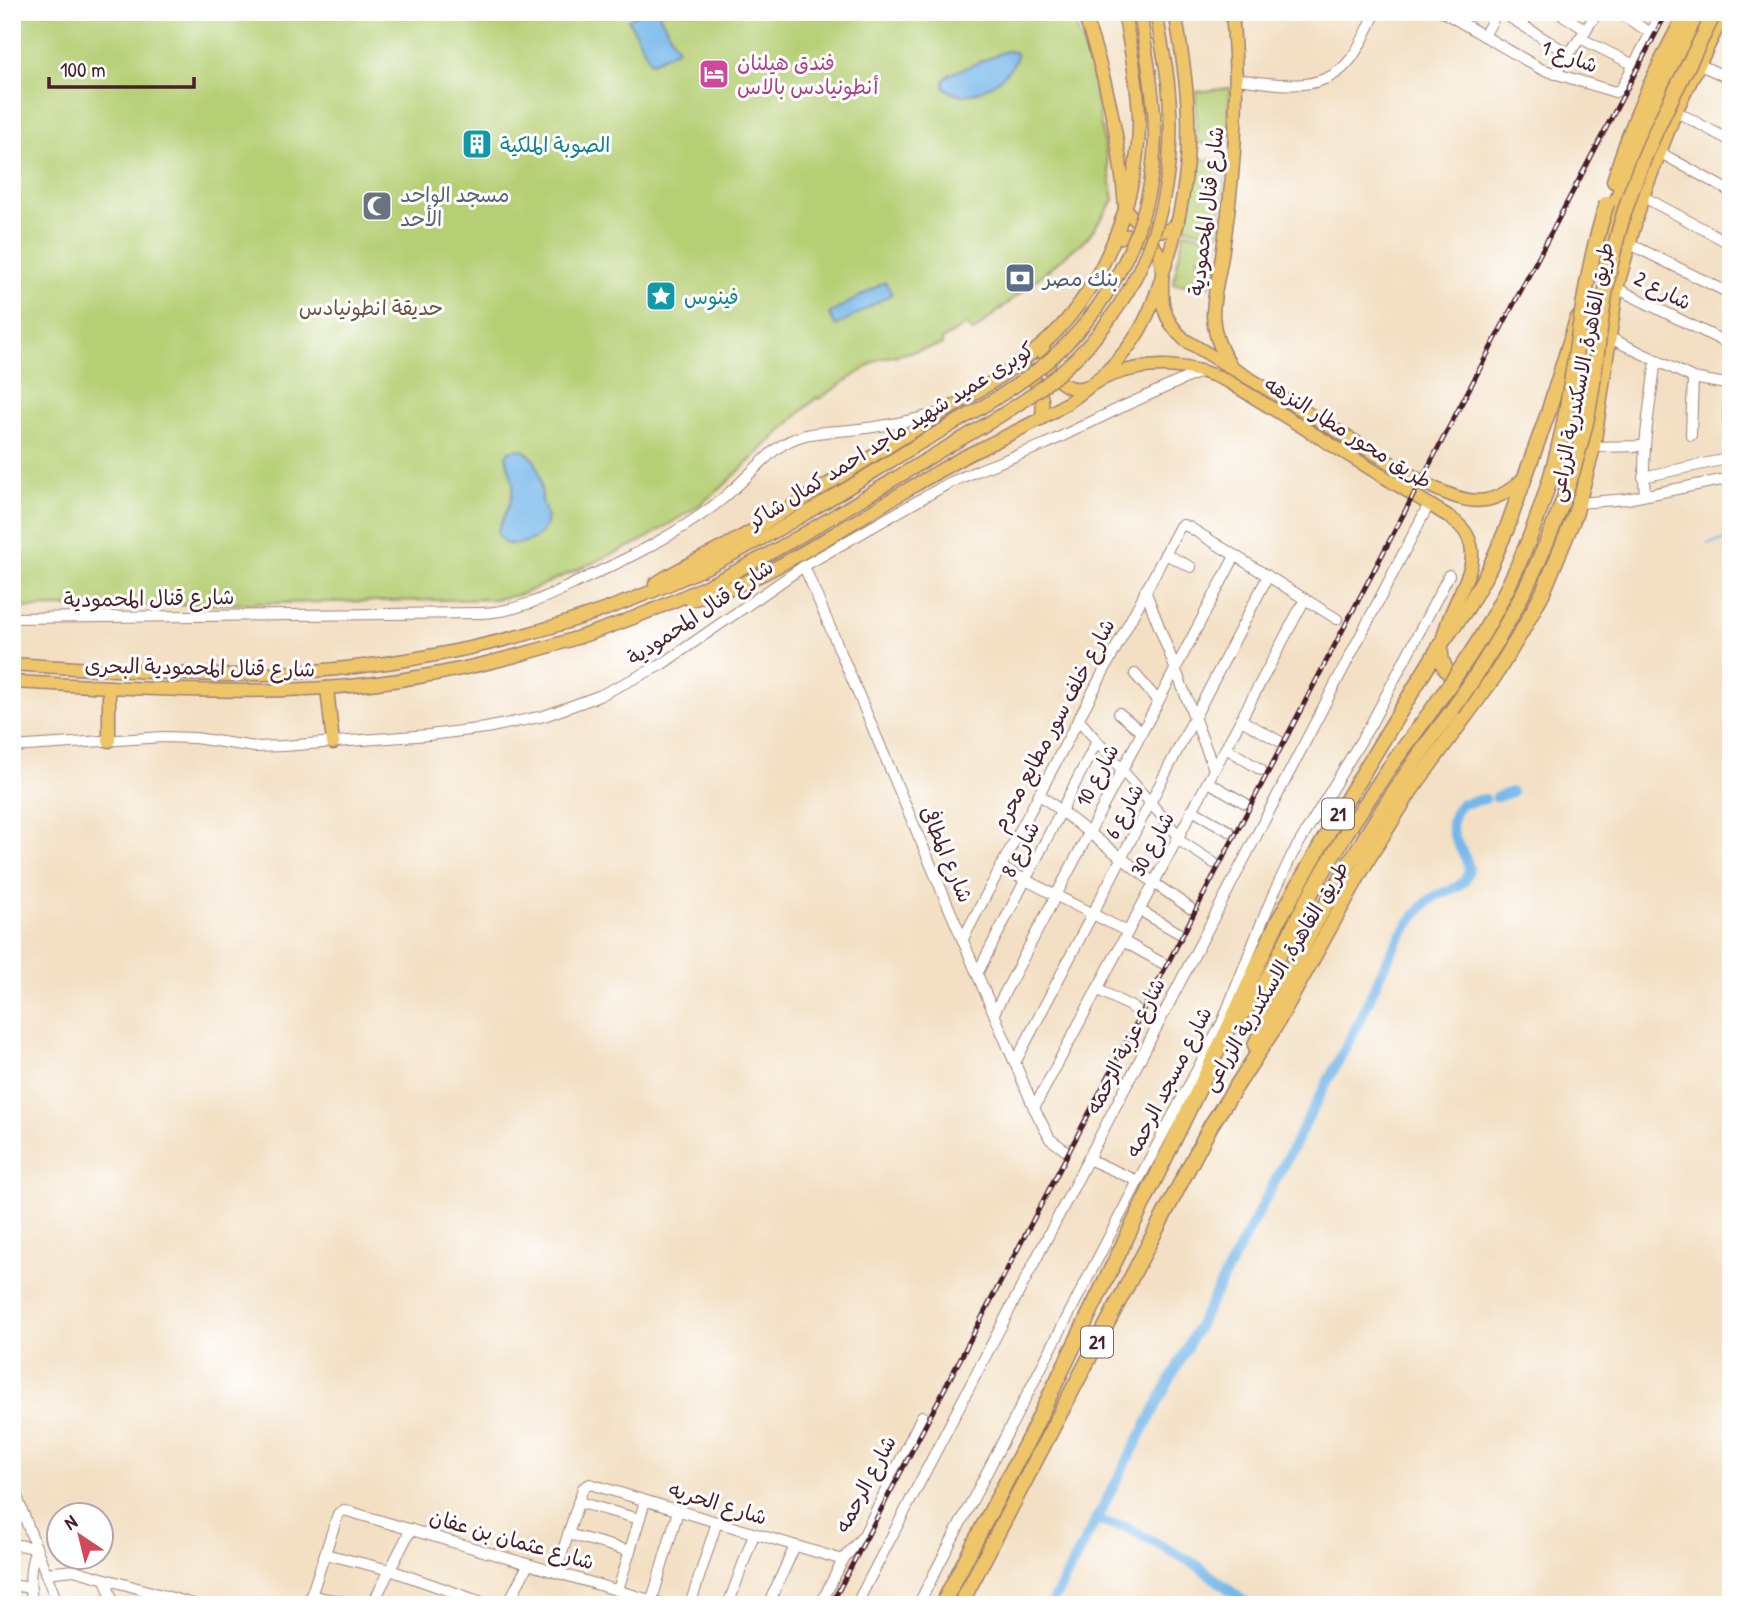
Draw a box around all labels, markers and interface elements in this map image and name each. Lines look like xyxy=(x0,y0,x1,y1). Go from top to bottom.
street label: شارع 1 xyxy=(1537,32,1602,80)
scale bar xyxy=(49,46,194,90)
place label: فندق هيلنان أنطونيادس بالاس xyxy=(737,48,878,101)
text: 100 m xyxy=(60,55,106,84)
hotel icon: فندق هيلنان أنطونيادس بالاس xyxy=(697,57,731,91)
street label: شارع قنال المحمودية xyxy=(1181,125,1232,298)
building icon: الصوبة الملكية xyxy=(460,127,494,161)
place label: الصوبة الملكية xyxy=(500,130,611,159)
place label: مسجد الواحد الأحد xyxy=(400,180,509,233)
mosque icon: مسجد الواحد الأحد xyxy=(360,189,394,223)
street label: طريق القاهرة, الاسكندرية الزراعى xyxy=(1542,240,1620,504)
bank icon: بنك مصر xyxy=(1003,261,1037,295)
street label: شارع 2 xyxy=(1629,263,1696,317)
place label: بنك مصر xyxy=(1041,264,1119,293)
place icon: فينوس xyxy=(644,279,678,313)
place label: فينوس xyxy=(684,282,739,311)
park label: حديقة انطونيادس xyxy=(299,293,443,322)
street label: كوبرى عميد شهيد ماجد احمد كمال شاكر xyxy=(741,335,1040,536)
street label: طريق محور مطار النزهه xyxy=(1258,369,1438,495)
street label: شارع قنال المحمودية xyxy=(621,552,779,673)
street label: شارع قنال المحمودية xyxy=(63,582,235,615)
street label: شارع خلف سور مطابع محرم xyxy=(984,613,1123,838)
street label: شارع قنال المحمودية البحرى xyxy=(84,650,316,685)
street label: شارع 10 xyxy=(1068,738,1126,812)
street label: شارع 6 xyxy=(1097,778,1151,844)
road number: 21 xyxy=(1322,799,1354,830)
street label: شارع المطافى xyxy=(913,801,980,907)
street label: شارع 30 xyxy=(1123,807,1182,882)
street label: شارع 8 xyxy=(994,816,1047,882)
street label: طريق القاهرة, الاسكندرية الزراعى xyxy=(1195,855,1355,1097)
street label: شارع عزبة الرحمه xyxy=(1078,973,1173,1120)
street label: شارع مسجد الرحمه xyxy=(1117,1002,1219,1163)
road number: 21 xyxy=(1081,1326,1113,1358)
street label: شارع الرحمه xyxy=(827,1430,904,1538)
street label: شارع الحريه xyxy=(665,1474,771,1533)
north arrow xyxy=(46,1502,116,1572)
street label: شارع عثمان بن عفان xyxy=(426,1502,598,1577)
text: N xyxy=(59,1509,82,1536)

